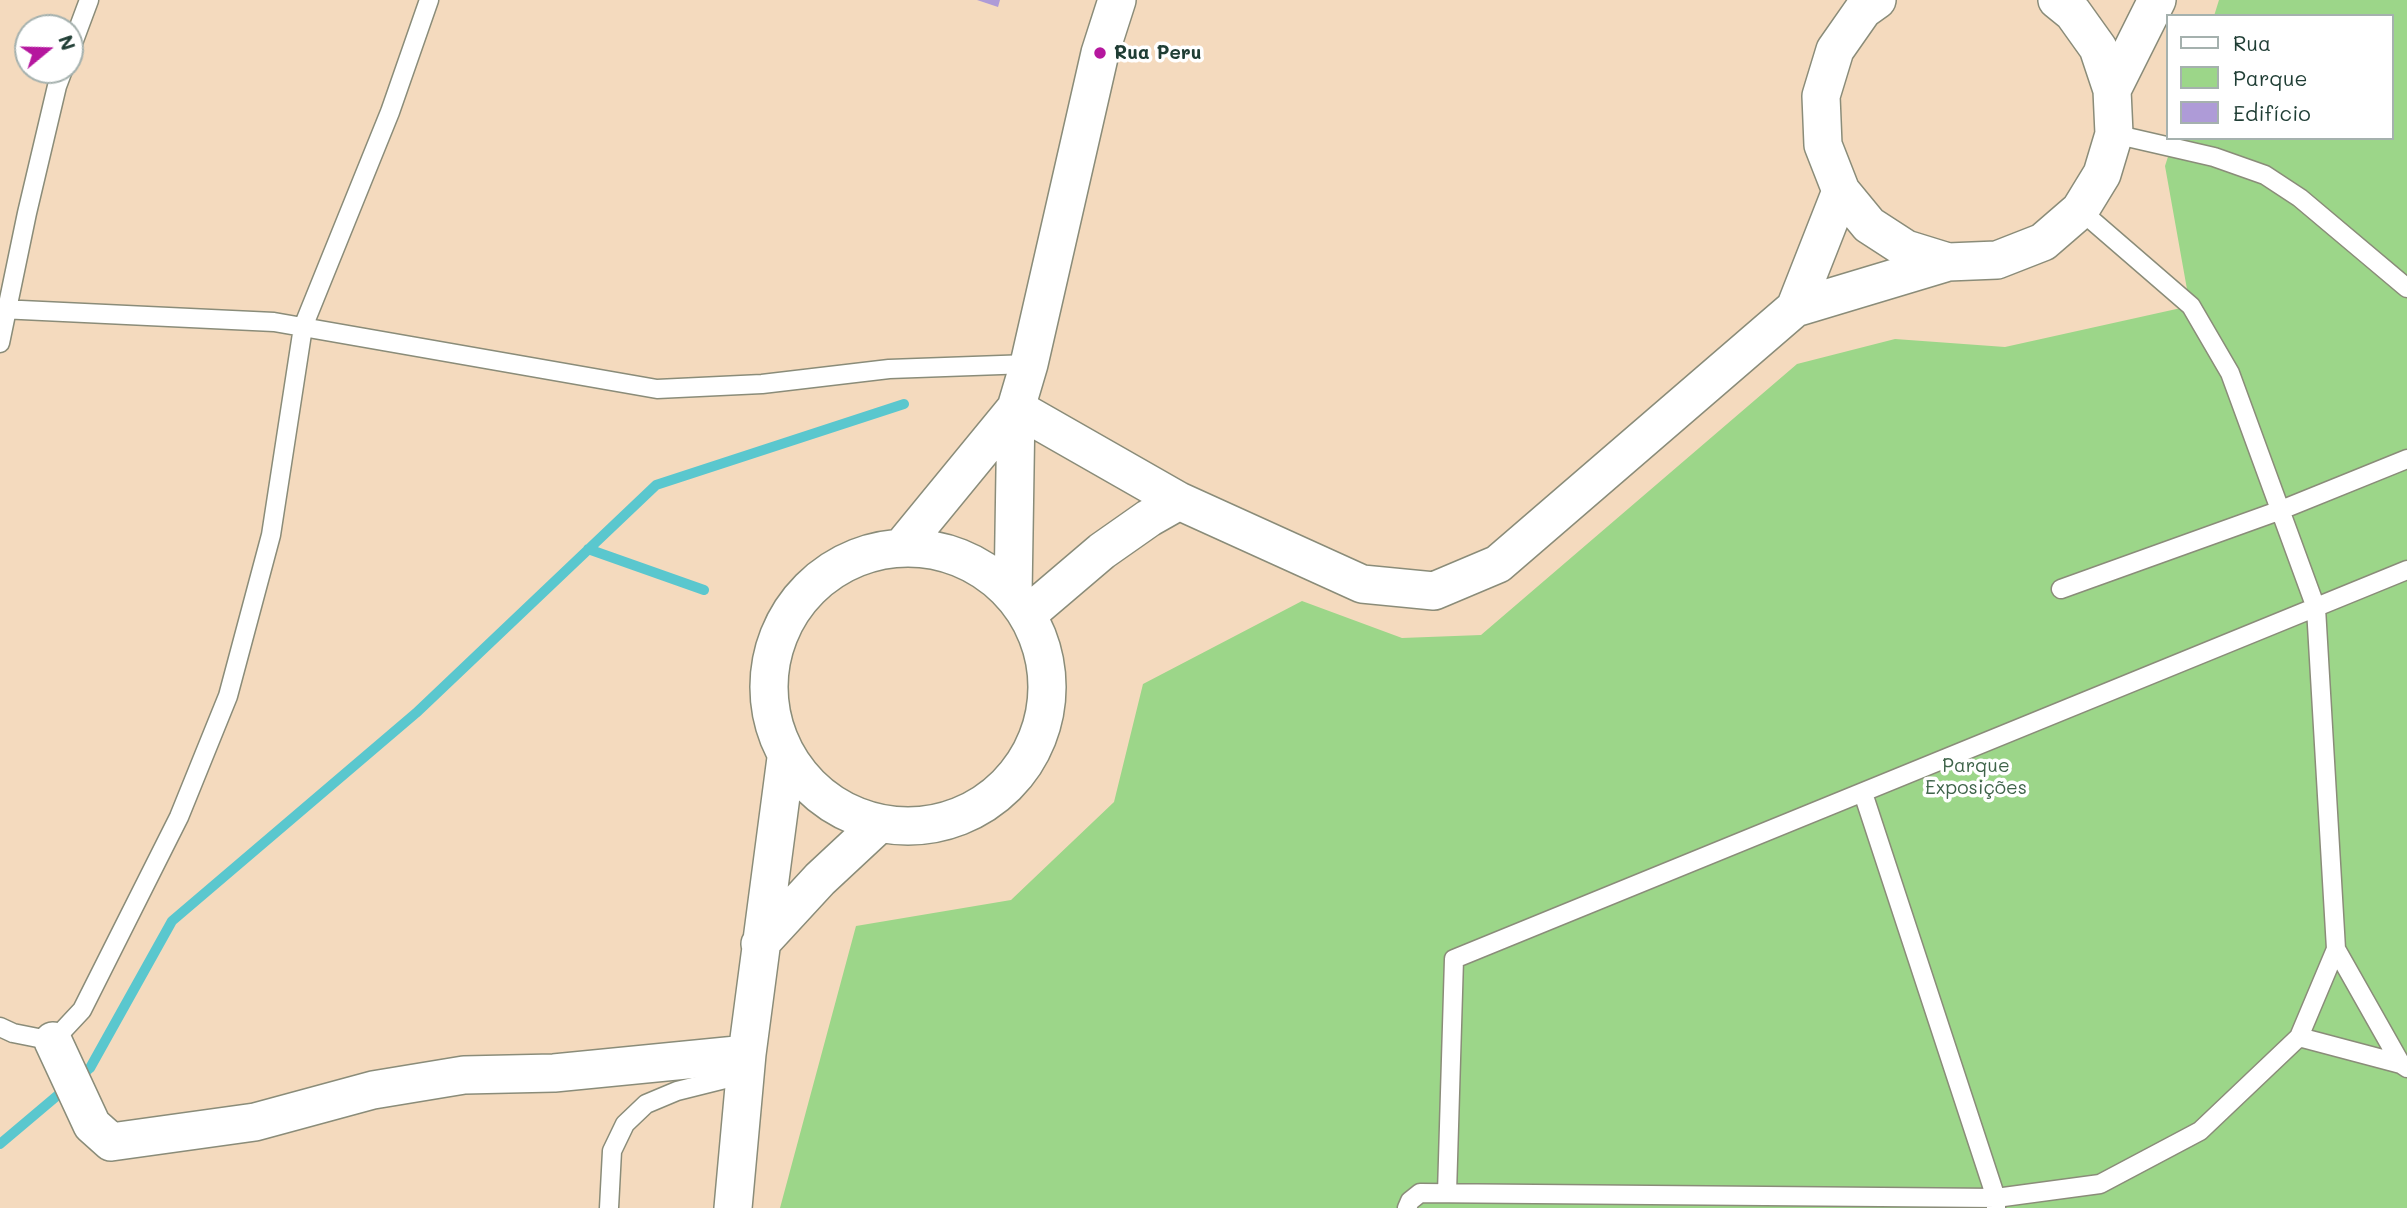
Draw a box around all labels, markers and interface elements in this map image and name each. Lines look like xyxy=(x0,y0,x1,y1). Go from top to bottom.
north arrow xyxy=(14,14,84,84)
legend xyxy=(2166,14,2393,140)
text: Rua xyxy=(2233,29,2271,56)
text: N xyxy=(53,32,82,54)
place label: Rua Peru xyxy=(1114,42,1202,64)
marker: Rua Peru xyxy=(1092,45,1108,61)
text: Parque xyxy=(2233,64,2307,91)
text: Edifício xyxy=(2233,99,2311,126)
park label: Parque Exposições xyxy=(1925,755,2027,799)

